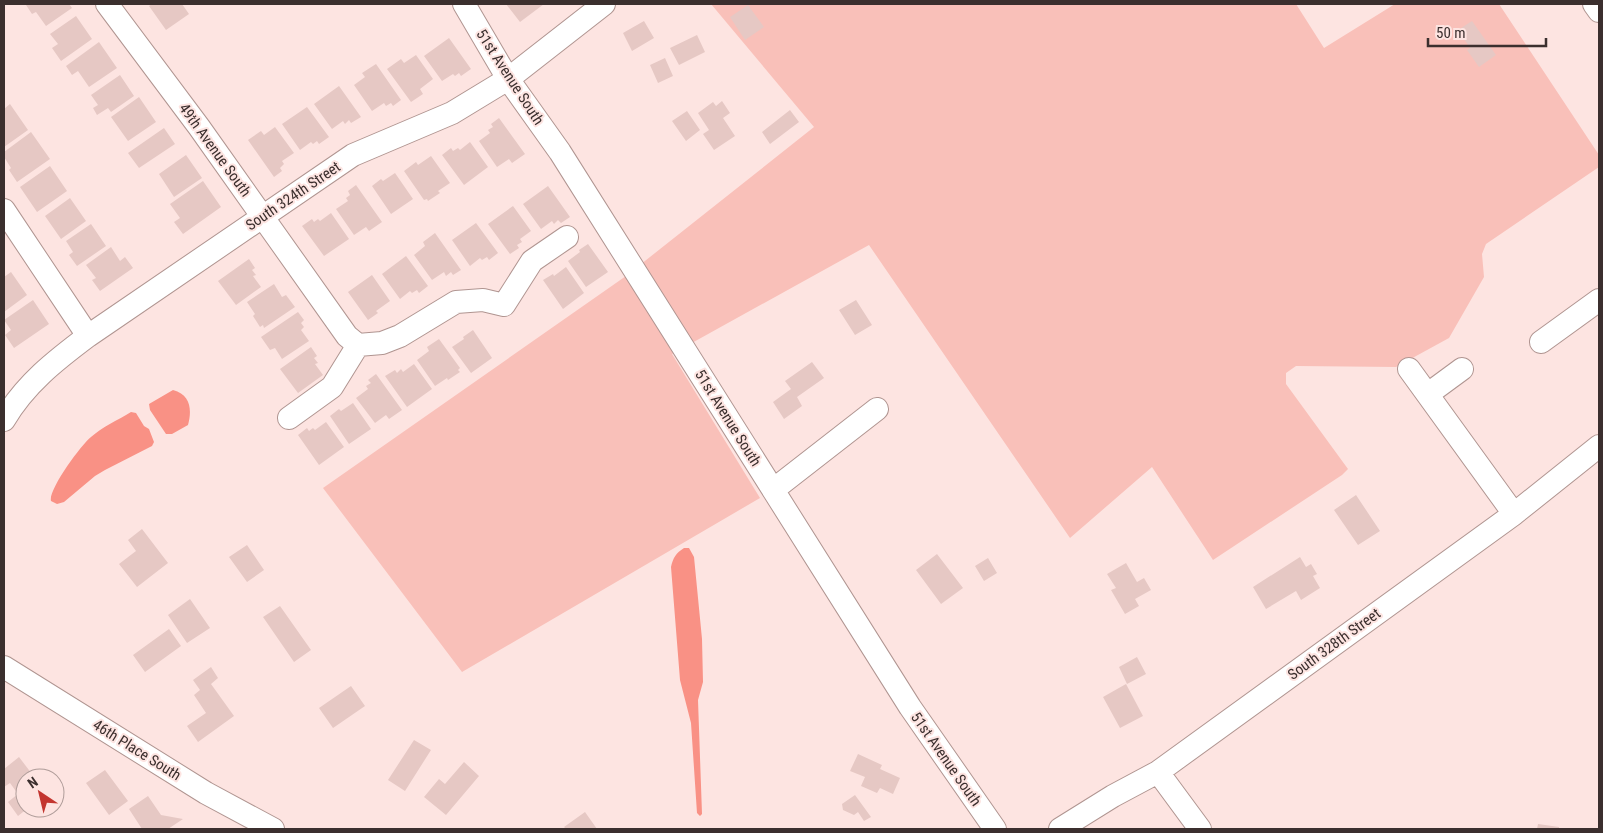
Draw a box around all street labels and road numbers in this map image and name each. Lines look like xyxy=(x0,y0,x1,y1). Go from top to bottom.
street label: 51st Avenue South xyxy=(472,26,548,128)
street label: 49th Avenue South xyxy=(175,100,255,200)
street label: South 324th Street xyxy=(242,158,344,234)
street label: 51st Avenue South xyxy=(691,366,765,470)
street label: South 328th Street xyxy=(1284,604,1384,684)
street label: 51st Avenue South xyxy=(907,709,985,809)
street label: 46th Place South xyxy=(90,716,184,784)

